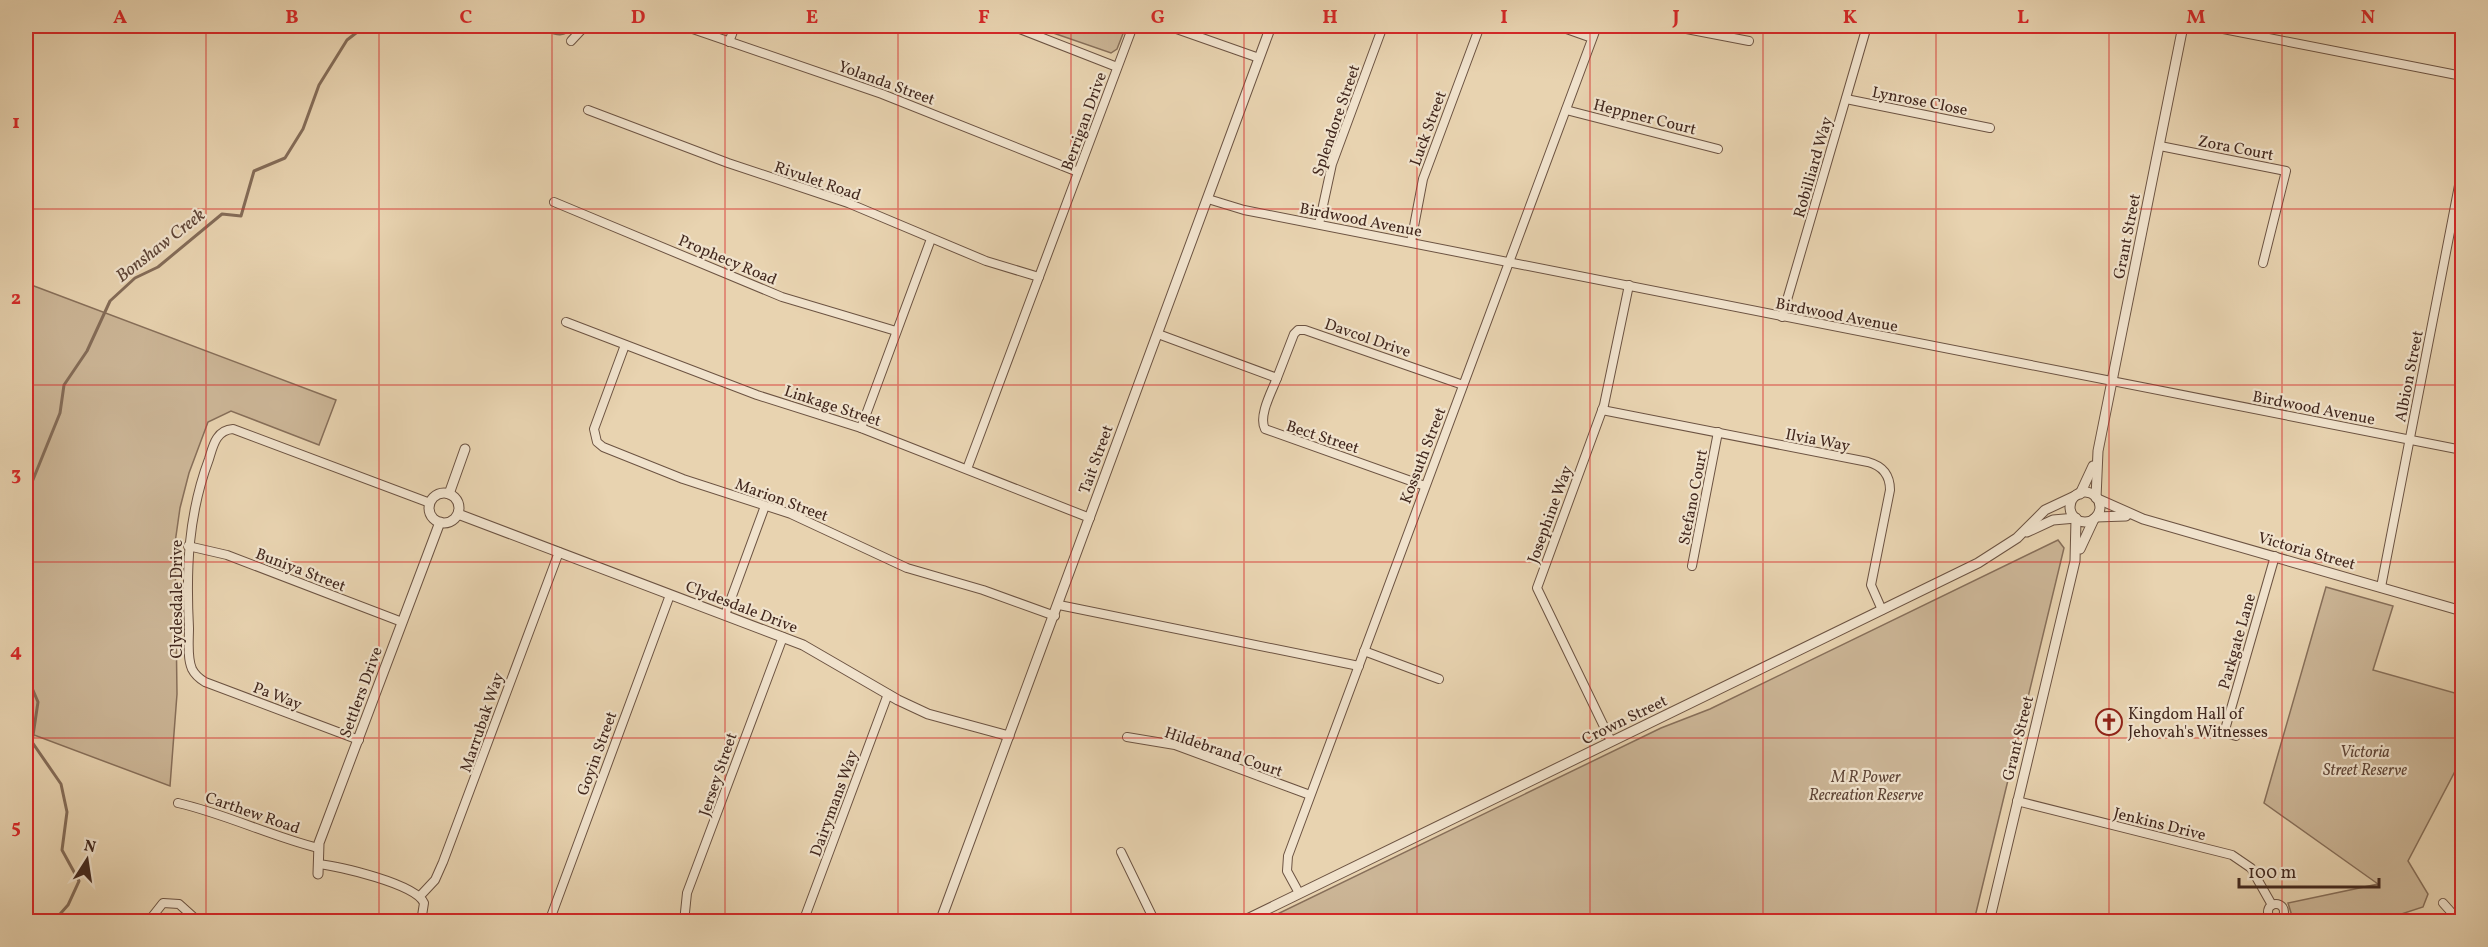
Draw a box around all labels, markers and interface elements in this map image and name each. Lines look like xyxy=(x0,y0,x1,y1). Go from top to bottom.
text: A xyxy=(113,4,127,32)
text: B xyxy=(285,4,299,32)
text: C xyxy=(460,4,473,32)
text: D xyxy=(631,4,645,32)
text: E xyxy=(806,4,818,32)
text: F xyxy=(978,4,990,32)
text: G xyxy=(1151,4,1165,32)
text: H xyxy=(1322,4,1338,32)
text: I xyxy=(1500,4,1508,32)
text: J xyxy=(1671,4,1680,32)
text: K xyxy=(1843,4,1858,32)
text: L xyxy=(2017,4,2029,32)
text: M xyxy=(2186,4,2206,32)
text: N xyxy=(2361,4,2375,32)
street label: Yolanda Street xyxy=(835,56,938,112)
street label: Splendore Street xyxy=(1307,62,1366,179)
street label: Berrigan Drive xyxy=(1057,69,1113,174)
street label: Lynrose Close xyxy=(1870,82,1969,122)
street label: Luck Street xyxy=(1405,88,1453,169)
street label: Heppner Court xyxy=(1591,95,1699,141)
text: 1 xyxy=(12,109,20,137)
street label: Robilliard Way xyxy=(1789,114,1839,221)
street label: Zora Court xyxy=(2196,131,2276,167)
street label: Rivulet Road xyxy=(771,157,864,207)
street label: Grant Street xyxy=(2109,191,2147,281)
street label: Birdwood Avenue xyxy=(1297,198,1424,244)
water label: Bonshaw Creek xyxy=(111,203,211,289)
street label: Prophecy Road xyxy=(674,230,780,292)
text: 2 xyxy=(11,285,21,313)
street label: Birdwood Avenue xyxy=(1773,293,1900,339)
street label: Davcol Drive xyxy=(1321,314,1413,364)
street label: Albion Street xyxy=(2390,328,2430,424)
street label: Linkage Street xyxy=(781,381,884,433)
street label: Birdwood Avenue xyxy=(2250,386,2377,432)
street label: Kossuth Street xyxy=(1395,404,1453,507)
street label: Bect Street xyxy=(1283,416,1362,460)
street label: Tait Street xyxy=(1074,422,1120,497)
street label: Ilvia Way xyxy=(1783,424,1852,458)
street label: Stefano Court xyxy=(1674,447,1714,547)
text: 3 xyxy=(11,461,21,489)
street label: Josephine Way xyxy=(1523,462,1579,567)
street label: Marion Street xyxy=(732,474,831,528)
street label: Victoria Street xyxy=(2255,527,2358,576)
street label: Clydesdale Drive xyxy=(167,540,189,658)
street label: Buniya Street xyxy=(252,544,349,598)
street label: Clydesdale Drive xyxy=(682,576,801,639)
street label: Parkgate Lane xyxy=(2214,591,2262,692)
text: 4 xyxy=(10,638,22,666)
street label: Settlers Drive xyxy=(335,644,389,741)
street label: Marrubak Way xyxy=(455,669,510,776)
street label: Pa Way xyxy=(250,677,305,716)
street label: Crown Street xyxy=(1578,690,1672,751)
street label: Grant Street xyxy=(1998,693,2040,783)
place label: Kingdom Hall of Jehovah's Witnesses xyxy=(2128,704,2268,744)
church icon: Kingdom Hall of Jehovah's Witnesses xyxy=(2094,707,2124,737)
street label: Goyin Street xyxy=(572,708,623,799)
street label: Hildebrand Court xyxy=(1161,722,1286,784)
street label: Jersey Street xyxy=(694,730,744,819)
park label: Victoria Street Reserve xyxy=(2323,742,2407,782)
street label: Dairymans Way xyxy=(805,747,865,860)
park label: M R Power Recreation Reserve xyxy=(1809,767,1923,807)
street label: Carthew Road xyxy=(202,787,303,840)
street label: Jenkins Drive xyxy=(2111,803,2208,847)
text: 5 xyxy=(11,814,21,842)
north arrow xyxy=(57,830,117,890)
text: N xyxy=(82,835,98,859)
scale bar xyxy=(2239,851,2378,889)
text: 100 m xyxy=(2248,861,2297,886)

